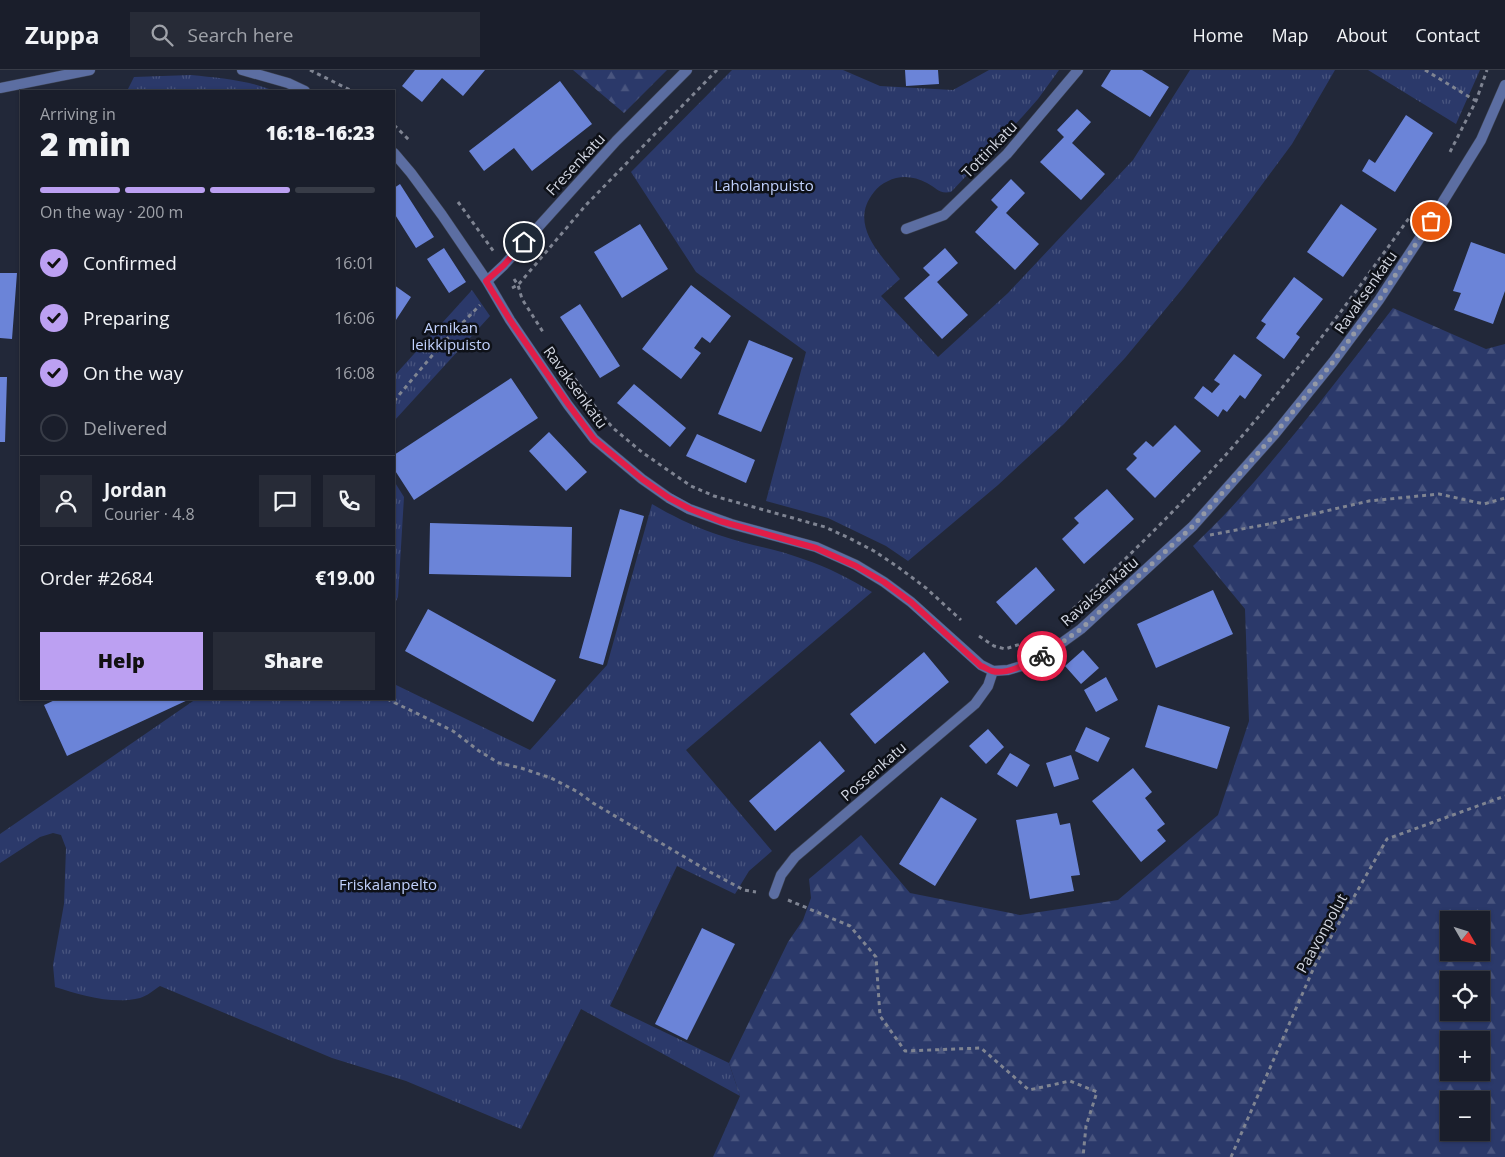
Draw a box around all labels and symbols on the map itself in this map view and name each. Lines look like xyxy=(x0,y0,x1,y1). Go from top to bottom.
street label: Tottinkatu xyxy=(957,116,1021,182)
street label: Fresenkatu xyxy=(541,129,609,199)
park label: Laholanpuisto xyxy=(714,175,814,195)
pin xyxy=(1410,200,1452,242)
pin xyxy=(503,221,545,263)
street label: Ravaksenkatu xyxy=(1329,247,1401,337)
park label: Arnikan leikkipuisto xyxy=(411,317,491,354)
street label: Ravaksenkatu xyxy=(539,342,613,432)
street label: Ravaksenkatu xyxy=(1056,552,1142,630)
courier xyxy=(1017,631,1067,681)
street label: Possenkatu xyxy=(836,737,910,805)
park label: Friskalanpelto xyxy=(339,874,437,894)
street label: Paavonpolut xyxy=(1291,890,1351,976)
north arrow xyxy=(1440,911,1490,961)

